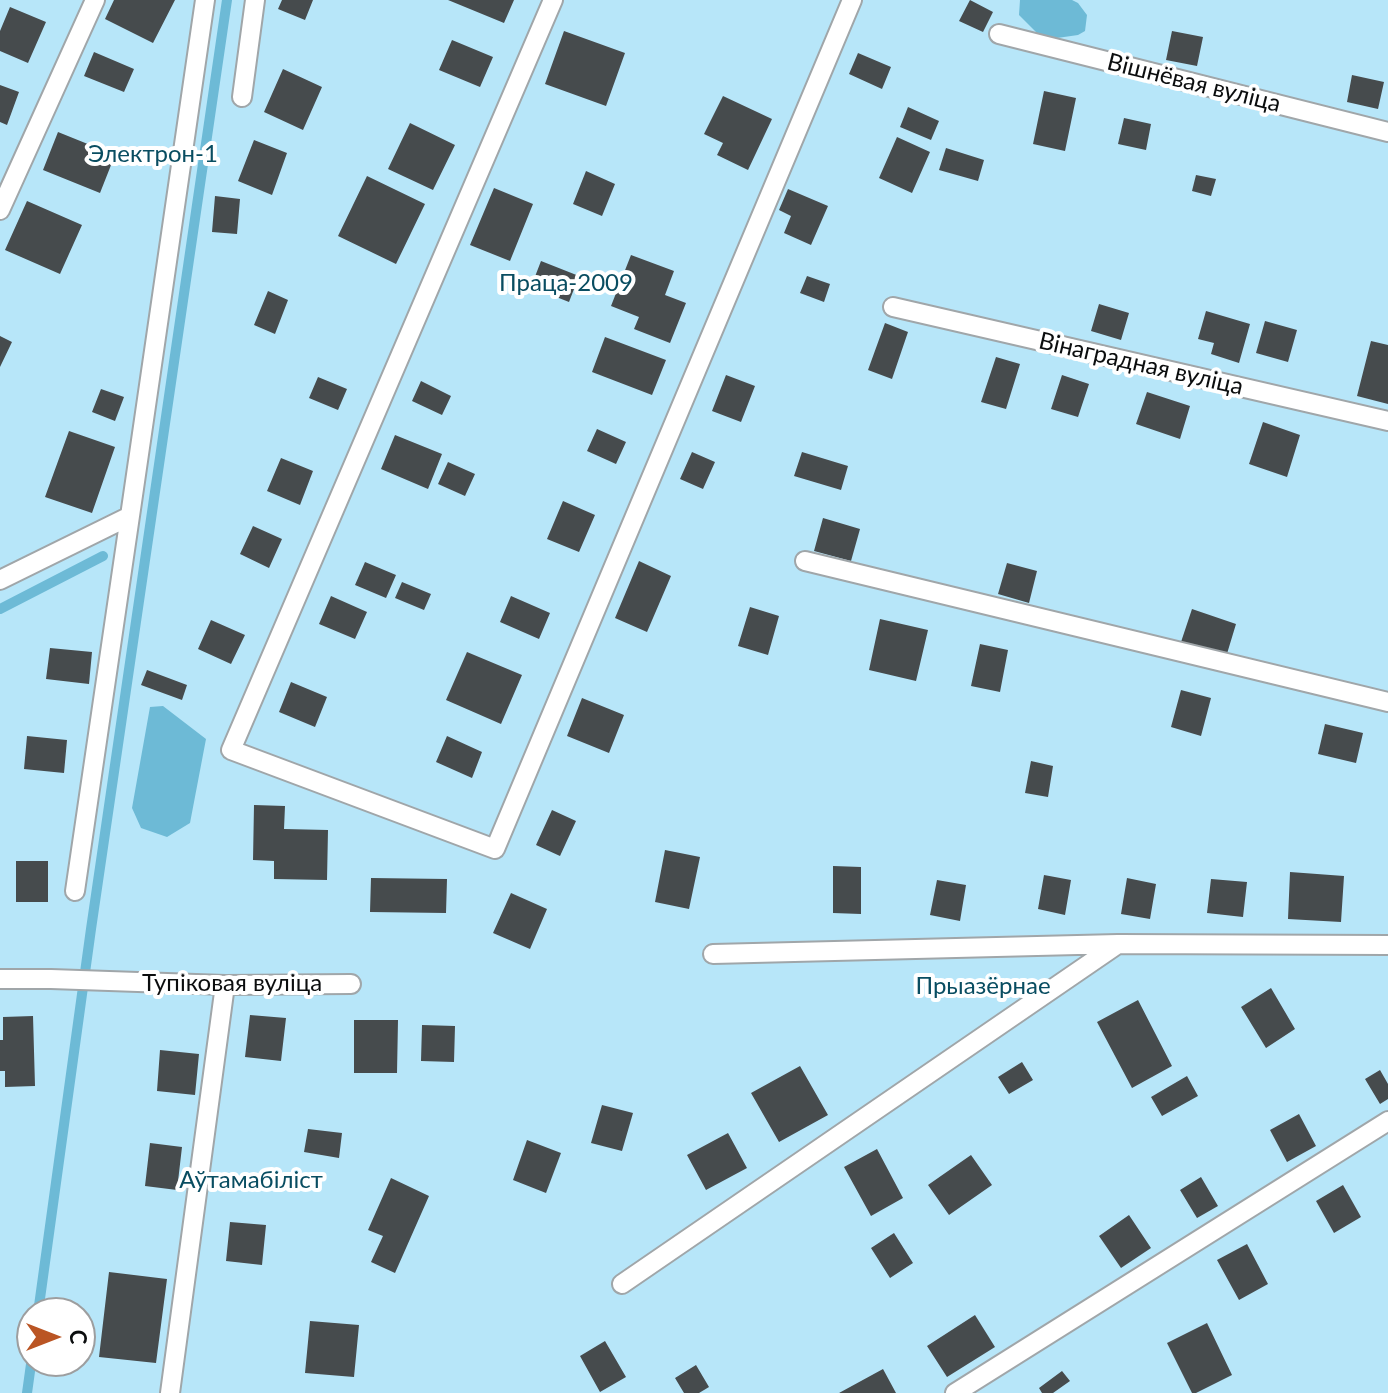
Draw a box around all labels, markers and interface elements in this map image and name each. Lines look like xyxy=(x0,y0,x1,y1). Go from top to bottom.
street label: Вішнёвая вуліца xyxy=(1104,48,1284,118)
park label: Электрон-1 xyxy=(88,140,218,168)
park label: Праца-2009 xyxy=(499,269,633,297)
street label: Вінаградная вуліца xyxy=(1036,326,1246,402)
street label: Тупіковая вуліца xyxy=(142,969,322,997)
park label: Прыазёрнае xyxy=(915,972,1051,1000)
park label: Аўтамабіліст xyxy=(179,1166,323,1194)
north arrow xyxy=(16,1297,96,1377)
text: С xyxy=(65,1330,92,1344)

